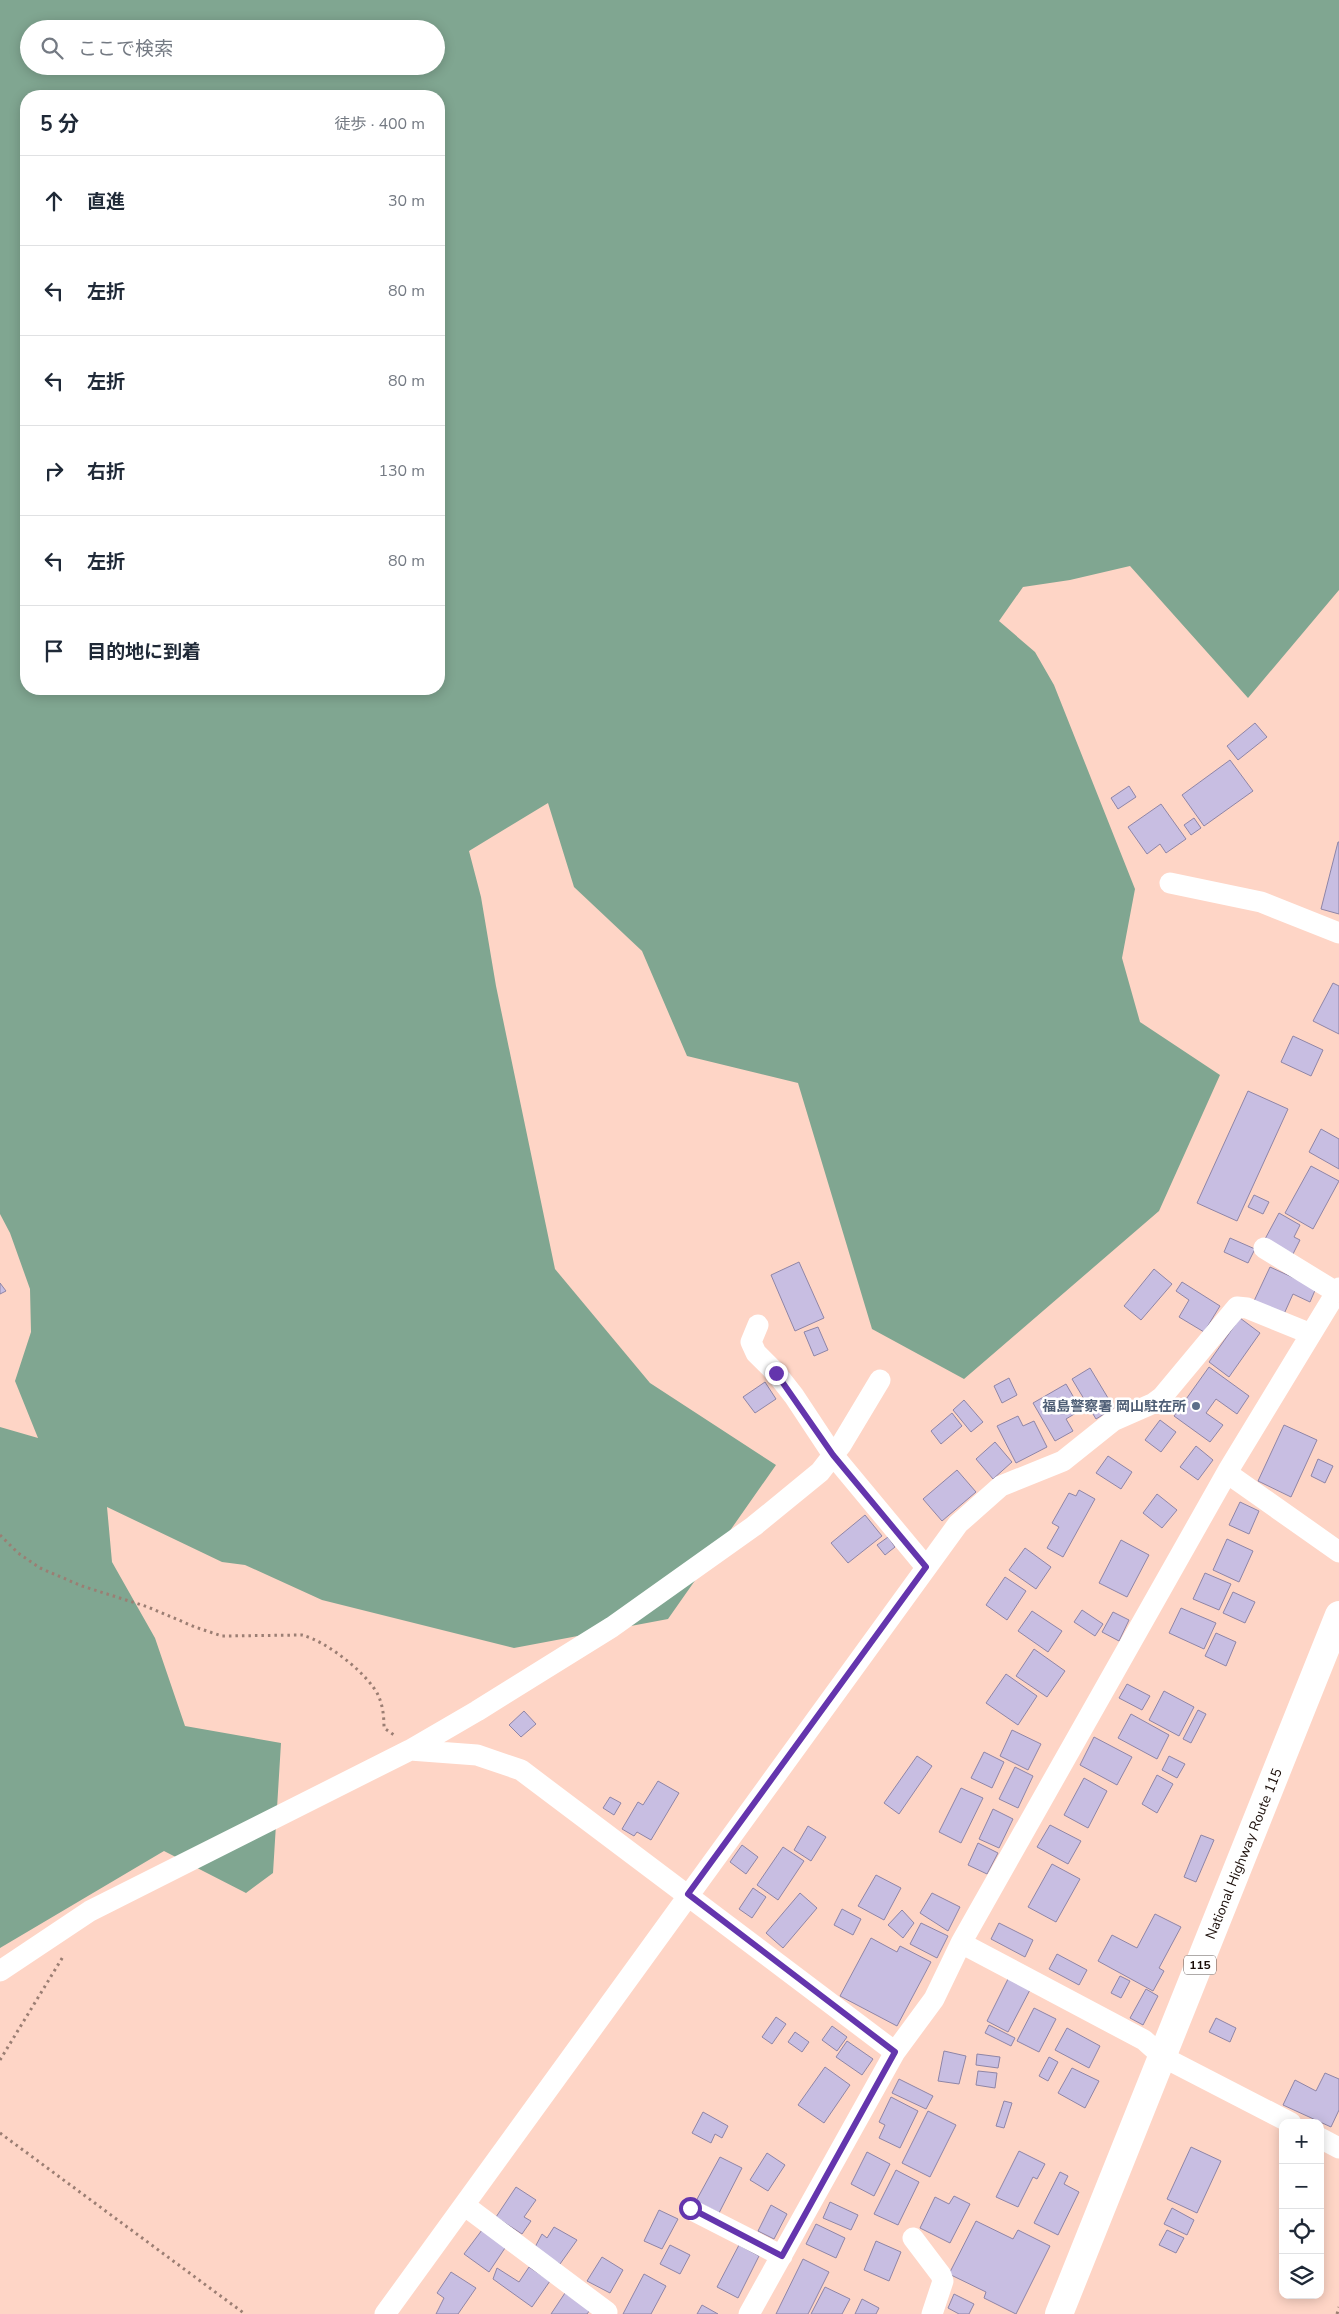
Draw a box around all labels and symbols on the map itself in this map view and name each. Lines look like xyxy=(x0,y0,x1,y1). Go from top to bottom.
route end xyxy=(765,1362,788,1385)
place label: 福島警察署 岡山駐在所 xyxy=(1042,1397,1186,1416)
marker: 福島警察署 岡山駐在所 xyxy=(1190,1400,1202,1412)
street label: National Highway Route 115 xyxy=(1201,1765,1286,1942)
road number: 115 xyxy=(1184,1956,1216,1974)
route start xyxy=(679,2197,702,2220)

